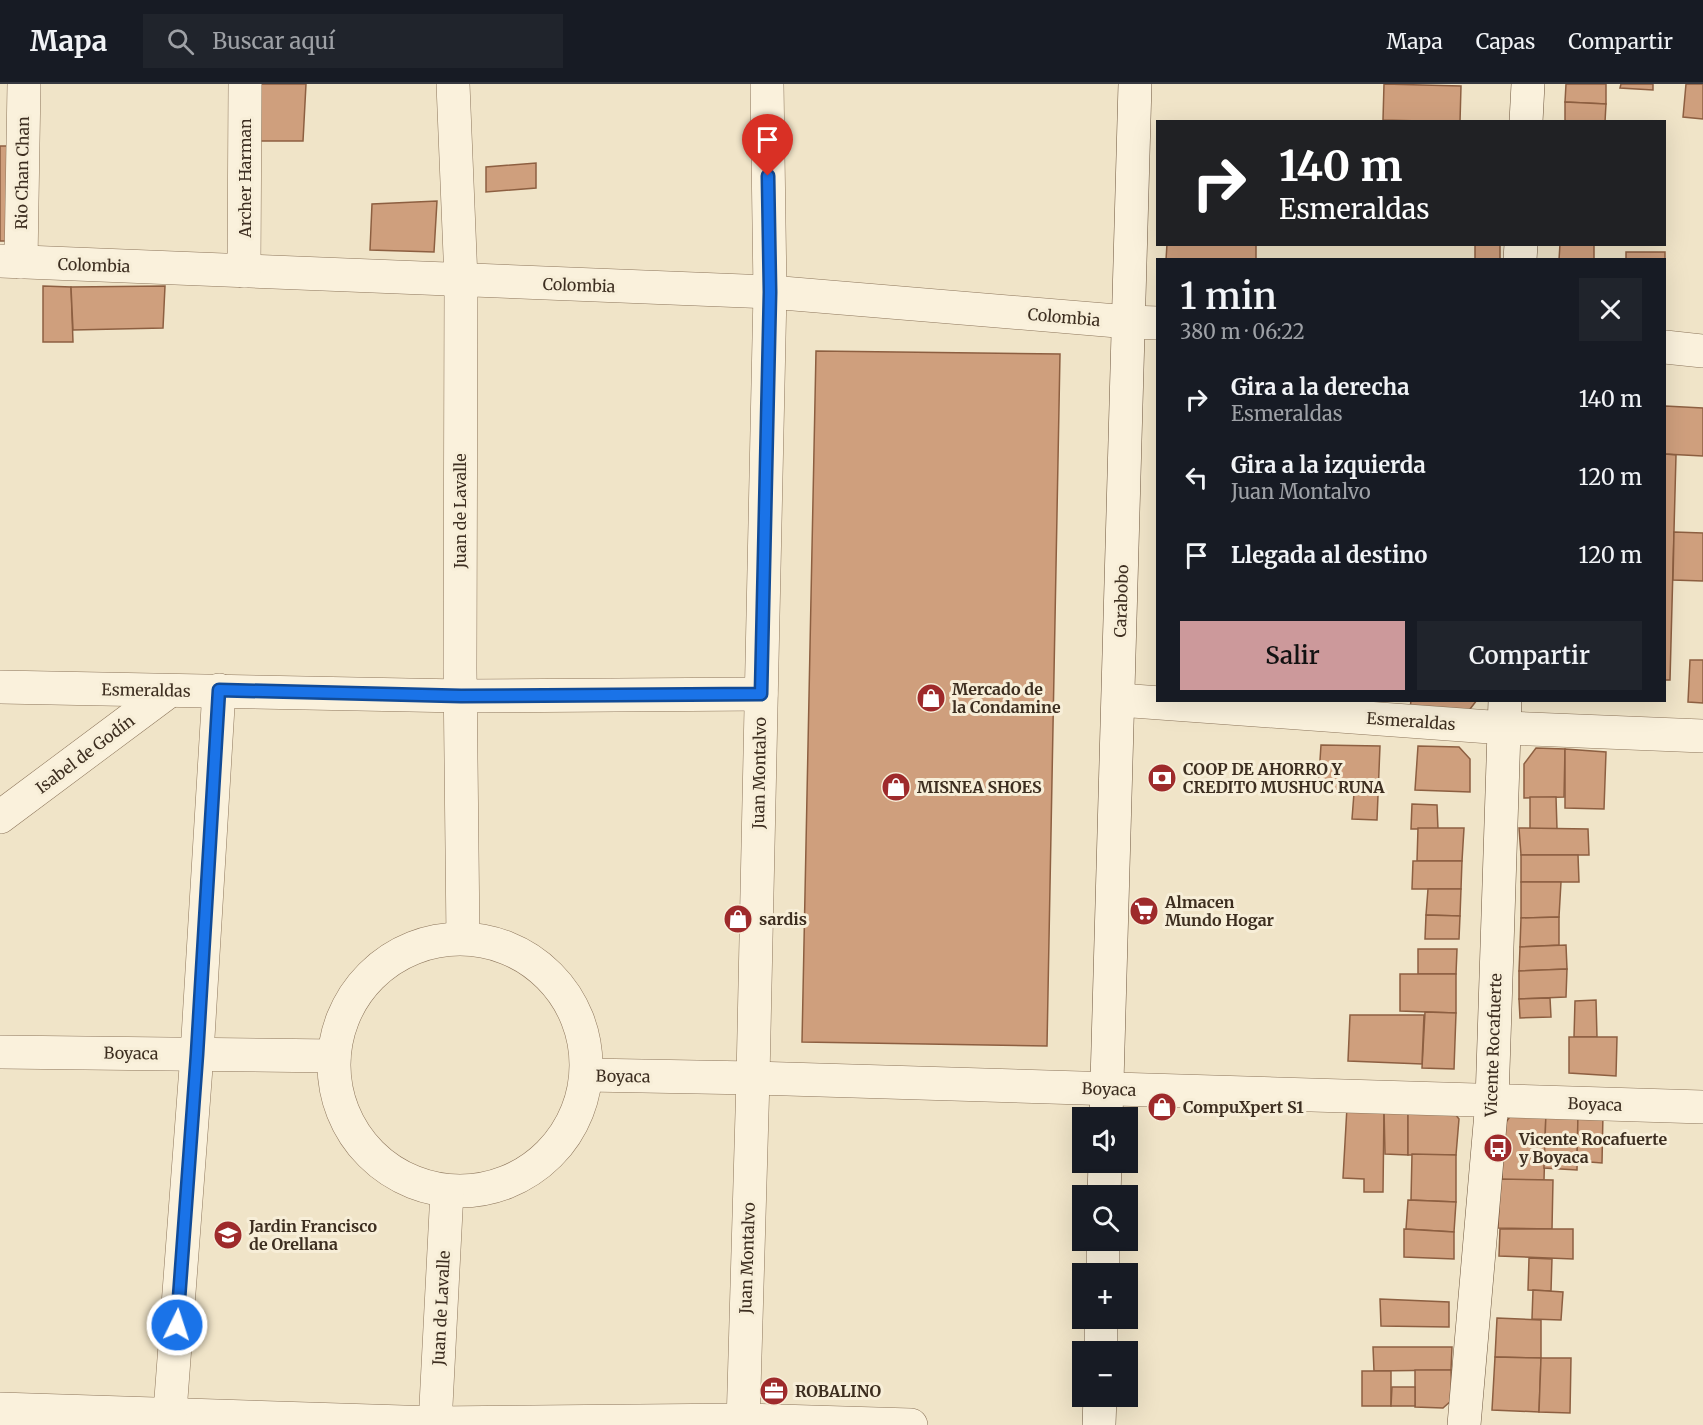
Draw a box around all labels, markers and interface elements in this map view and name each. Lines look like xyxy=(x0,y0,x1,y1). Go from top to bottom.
search box xyxy=(143,14,563,68)
text: Mapa xyxy=(30,23,107,59)
icon: search xyxy=(164,25,197,58)
text: Buscar aquí xyxy=(212,27,335,55)
text: Mapa xyxy=(1386,28,1443,55)
text: Capas xyxy=(1476,28,1535,55)
text: Compartir xyxy=(1568,28,1673,55)
pin xyxy=(742,114,793,176)
street label: Rio Chan Chan xyxy=(11,116,33,230)
street label: Archer Harman xyxy=(235,118,255,239)
icon: arrive xyxy=(751,123,784,156)
text: 140 m xyxy=(1279,140,1402,192)
icon: right xyxy=(1180,144,1258,222)
text: Esmeraldas xyxy=(1279,192,1430,226)
street label: Colombia xyxy=(57,254,131,276)
street label: Colombia xyxy=(542,274,616,296)
text: 1 min xyxy=(1180,274,1277,319)
button: close xyxy=(1579,278,1642,341)
street label: Colombia xyxy=(1027,304,1102,330)
text: 380 m · 06:22 xyxy=(1180,319,1305,344)
text: Gira a la derecha xyxy=(1231,373,1409,401)
icon: right xyxy=(1180,383,1213,416)
text: 140 m xyxy=(1579,385,1642,413)
text: Esmeraldas xyxy=(1231,401,1343,426)
text: Gira a la izquierda xyxy=(1231,451,1426,479)
street label: Juan de Lavalle xyxy=(450,454,470,570)
icon: left xyxy=(1180,461,1213,494)
text: 120 m xyxy=(1578,463,1642,491)
text: Juan Montalvo xyxy=(1231,479,1371,504)
icon: arrive xyxy=(1180,539,1213,572)
text: Llegada al destino xyxy=(1231,541,1427,569)
text: 120 m xyxy=(1578,541,1642,569)
street label: Carabobo xyxy=(1110,564,1132,638)
button: Salir xyxy=(1180,621,1405,690)
button: Compartir xyxy=(1417,621,1642,690)
street label: Esmeraldas xyxy=(101,679,191,701)
place label: Mercado de la Condamine xyxy=(952,679,1061,717)
shop icon: Mercado de la Condamine xyxy=(915,682,947,714)
street label: Esmeraldas xyxy=(1366,708,1456,734)
street label: Isabel de Godín xyxy=(32,710,139,798)
street label: Juan Montalvo xyxy=(748,717,770,830)
place label: COOP DE AHORRO Y CREDITO MUSHUC RUNA xyxy=(1183,759,1385,797)
bank icon: COOP DE AHORRO Y CREDITO MUSHUC RUNA xyxy=(1146,762,1178,794)
shop icon: MISNEA SHOES xyxy=(880,771,912,803)
place label: MISNEA SHOES xyxy=(917,777,1042,797)
place label: Almacen Mundo Hogar xyxy=(1164,892,1275,930)
supermarket icon: Almacen Mundo Hogar xyxy=(1128,895,1160,927)
shop icon: sardis xyxy=(722,903,754,935)
place label: sardis xyxy=(759,909,807,929)
street label: Vicente Rocafuerte xyxy=(1480,973,1506,1118)
street label: Boyaca xyxy=(103,1043,159,1063)
street label: Boyaca xyxy=(595,1066,651,1086)
street label: Boyaca xyxy=(1081,1078,1137,1100)
shop icon: CompuXpert S1 xyxy=(1146,1091,1178,1123)
street label: Boyaca xyxy=(1567,1093,1623,1115)
place label: CompuXpert S1 xyxy=(1183,1097,1304,1117)
map controls xyxy=(1072,1107,1138,1407)
button: sound xyxy=(1072,1107,1138,1173)
place label: Vicente Rocafuerte y Boyaca xyxy=(1518,1129,1667,1167)
bus stop icon: Vicente Rocafuerte y Boyaca xyxy=(1482,1132,1514,1164)
button: search xyxy=(1072,1185,1138,1251)
street label: Juan Montalvo xyxy=(735,1202,759,1315)
place label: Jardin Francisco de Orellana xyxy=(248,1216,377,1254)
school or university icon: Jardin Francisco de Orellana xyxy=(212,1219,244,1251)
street label: Juan de Lavalle xyxy=(428,1250,454,1367)
button: + xyxy=(1072,1263,1138,1329)
position arrow xyxy=(145,1293,209,1357)
button: − xyxy=(1072,1341,1138,1407)
office icon: ROBALINO xyxy=(758,1375,790,1407)
place label: ROBALINO xyxy=(795,1381,881,1401)

